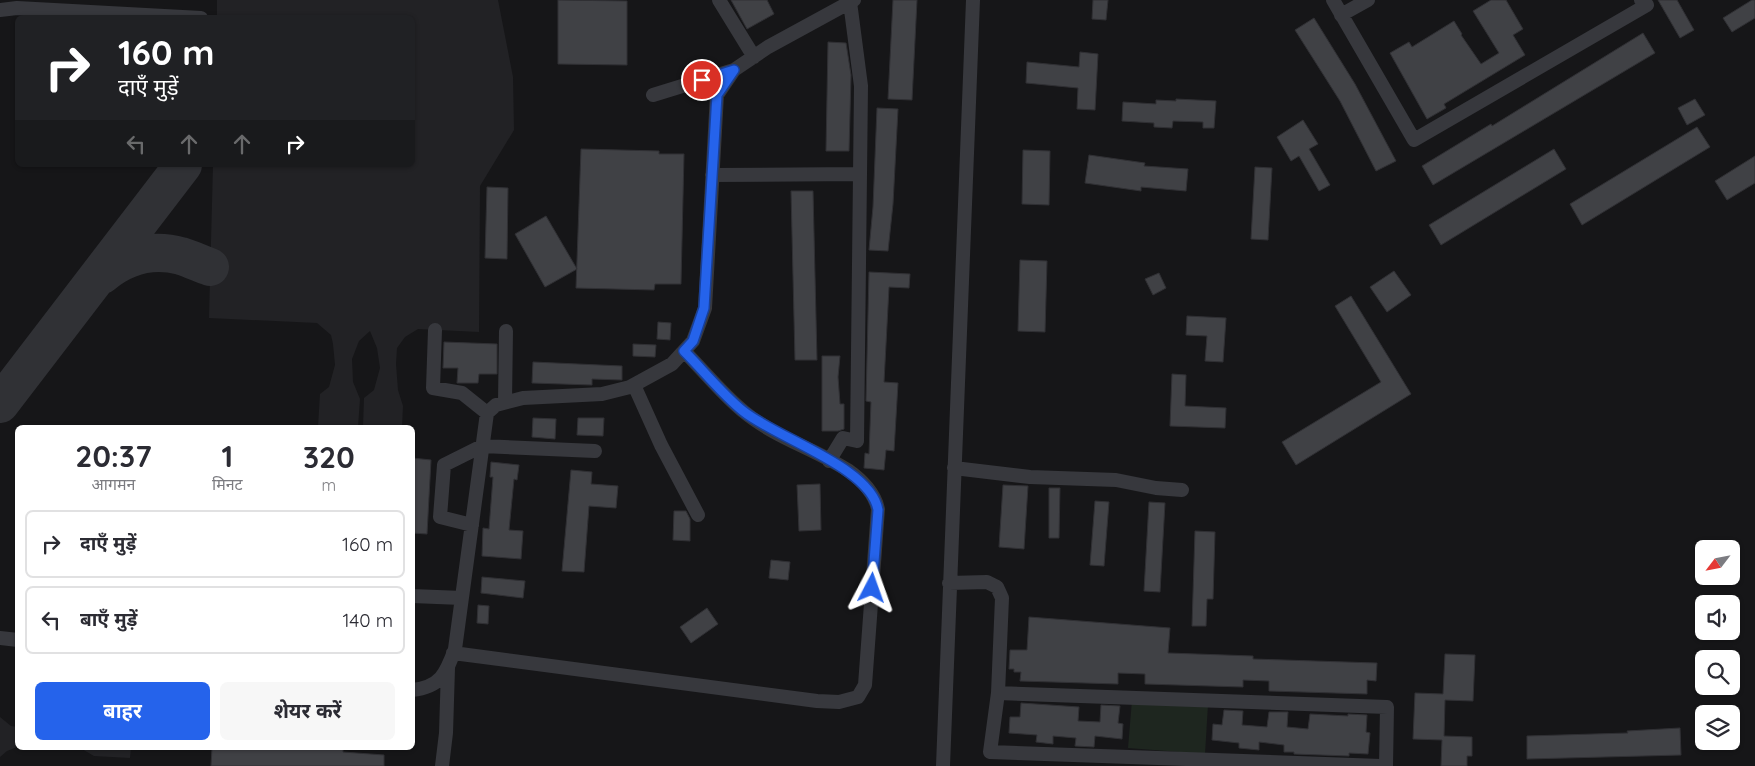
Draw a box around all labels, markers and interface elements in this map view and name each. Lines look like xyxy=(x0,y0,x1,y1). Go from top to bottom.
text: 160 m xyxy=(118,30,215,74)
icon: right xyxy=(35,35,100,100)
pin xyxy=(681,59,723,101)
icon: arrive xyxy=(688,66,716,94)
text: दाएँ मुड़ें xyxy=(118,73,178,101)
icon: left xyxy=(122,130,150,158)
icon: ahead xyxy=(175,130,203,158)
icon: ahead xyxy=(228,130,256,158)
icon: right xyxy=(281,130,309,158)
text: 20:37 xyxy=(75,437,152,475)
text: 1 xyxy=(221,437,233,475)
text: 320 xyxy=(303,438,355,476)
text: आगमन xyxy=(92,474,135,494)
text: मिनट xyxy=(212,474,243,494)
text: m xyxy=(322,475,336,495)
icon: right xyxy=(37,530,65,558)
text: दाएँ मुड़ें xyxy=(80,531,136,555)
text: 160 m xyxy=(342,532,393,556)
north arrow xyxy=(1695,540,1740,585)
map controls xyxy=(1695,540,1740,750)
position arrow xyxy=(845,561,897,613)
button: sound xyxy=(1695,595,1740,640)
icon: left xyxy=(37,606,65,634)
text: बाएँ मुड़ें xyxy=(80,607,137,631)
text: 140 m xyxy=(342,608,393,632)
button: search xyxy=(1695,650,1740,695)
button: बाहर xyxy=(35,682,210,740)
button: शेयर करें xyxy=(220,682,395,740)
button: layers xyxy=(1695,705,1740,750)

